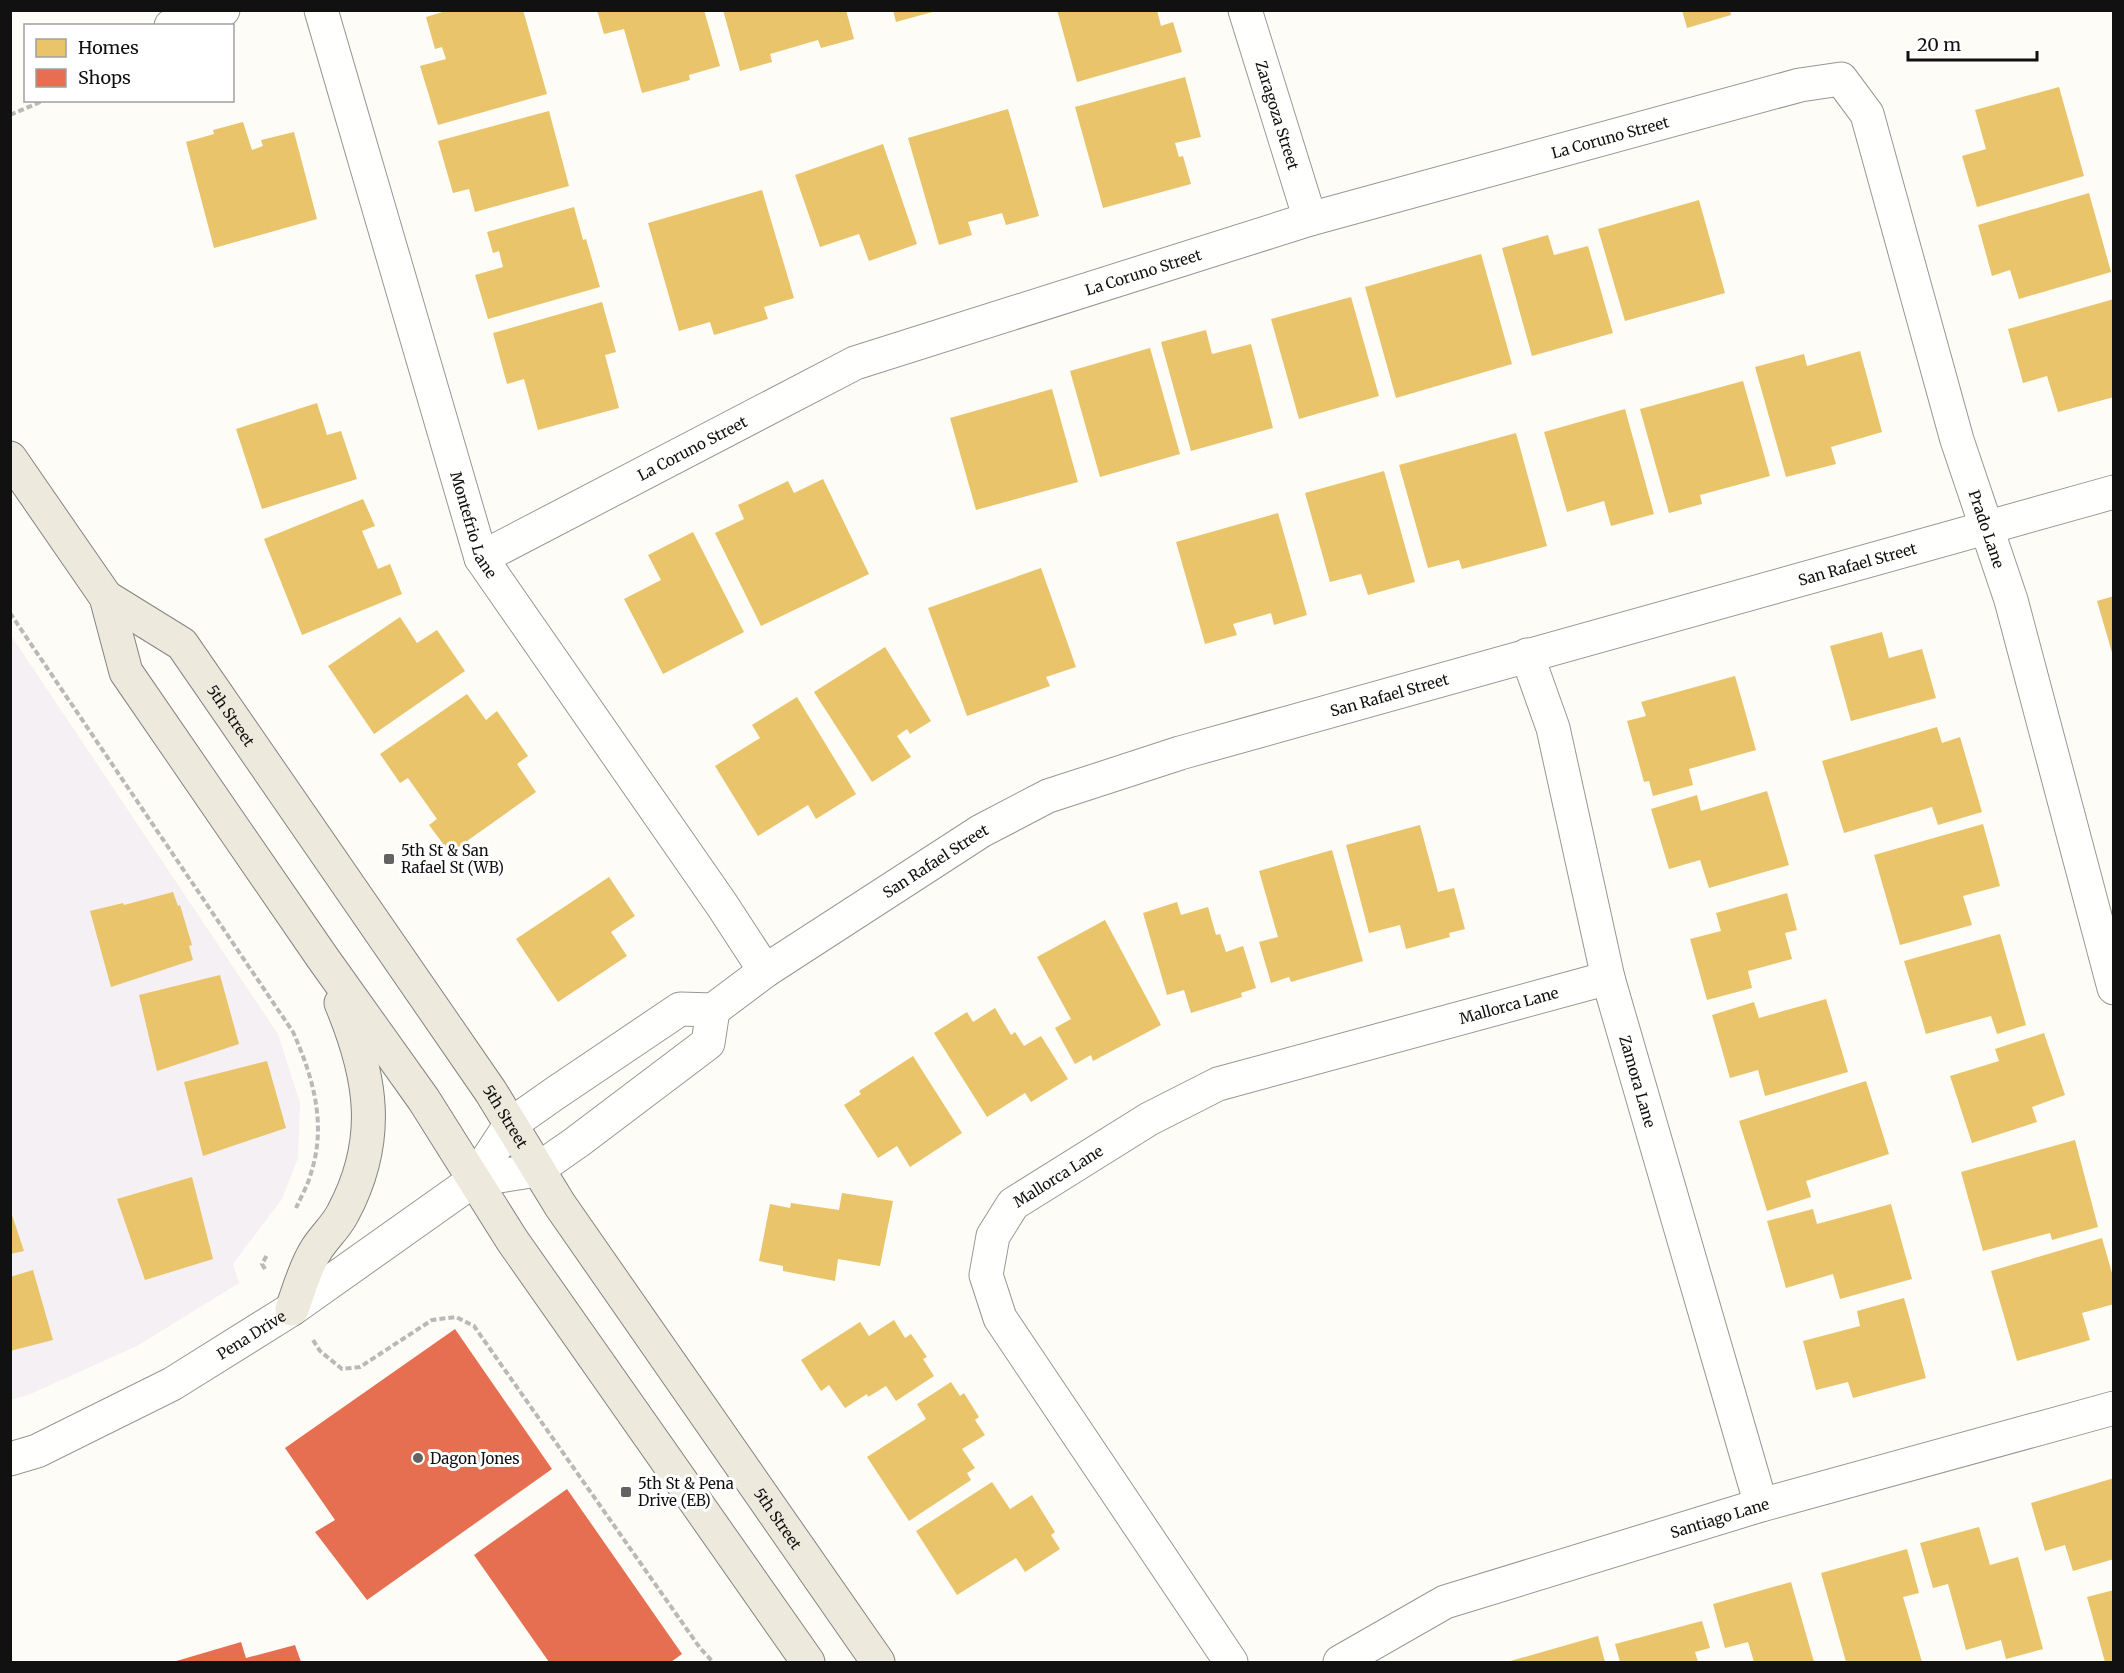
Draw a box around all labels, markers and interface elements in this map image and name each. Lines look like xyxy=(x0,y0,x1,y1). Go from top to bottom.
legend xyxy=(24,24,234,102)
scale bar xyxy=(1908,24,2037,62)
text: 20 m xyxy=(1917,33,1961,56)
text: Homes xyxy=(78,36,139,59)
street label: Zaragoza Street xyxy=(1252,58,1304,172)
text: Shops xyxy=(78,66,131,89)
street label: La Coruno Street xyxy=(1549,112,1671,162)
street label: La Coruno Street xyxy=(1083,244,1204,299)
street label: La Coruno Street xyxy=(634,411,750,484)
street label: Montefrio Lane xyxy=(447,469,502,582)
street label: Prado Lane xyxy=(1965,487,2009,571)
street label: San Rafael Street xyxy=(1796,538,1919,589)
street label: San Rafael Street xyxy=(1328,669,1451,720)
street label: 5th Street xyxy=(203,681,259,750)
street label: San Rafael Street xyxy=(879,819,991,902)
place label: 5th St & San Rafael St (WB) xyxy=(401,841,504,877)
marker: 5th St & San Rafael St (WB) xyxy=(382,852,396,866)
street label: Mallorca Lane xyxy=(1457,982,1561,1028)
street label: Zamora Lane xyxy=(1616,1033,1660,1130)
street label: 5th Street xyxy=(479,1081,532,1151)
street label: Mallorca Lane xyxy=(1010,1141,1106,1211)
street label: Pena Drive xyxy=(213,1306,289,1363)
place label: Dagon Jones xyxy=(430,1449,520,1468)
marker: Dagon Jones xyxy=(411,1451,425,1465)
place label: 5th St & Pena Drive (EB) xyxy=(638,1474,734,1510)
street label: 5th Street xyxy=(750,1484,806,1553)
marker: 5th St & Pena Drive (EB) xyxy=(619,1485,633,1499)
street label: Santiago Lane xyxy=(1668,1494,1771,1542)

